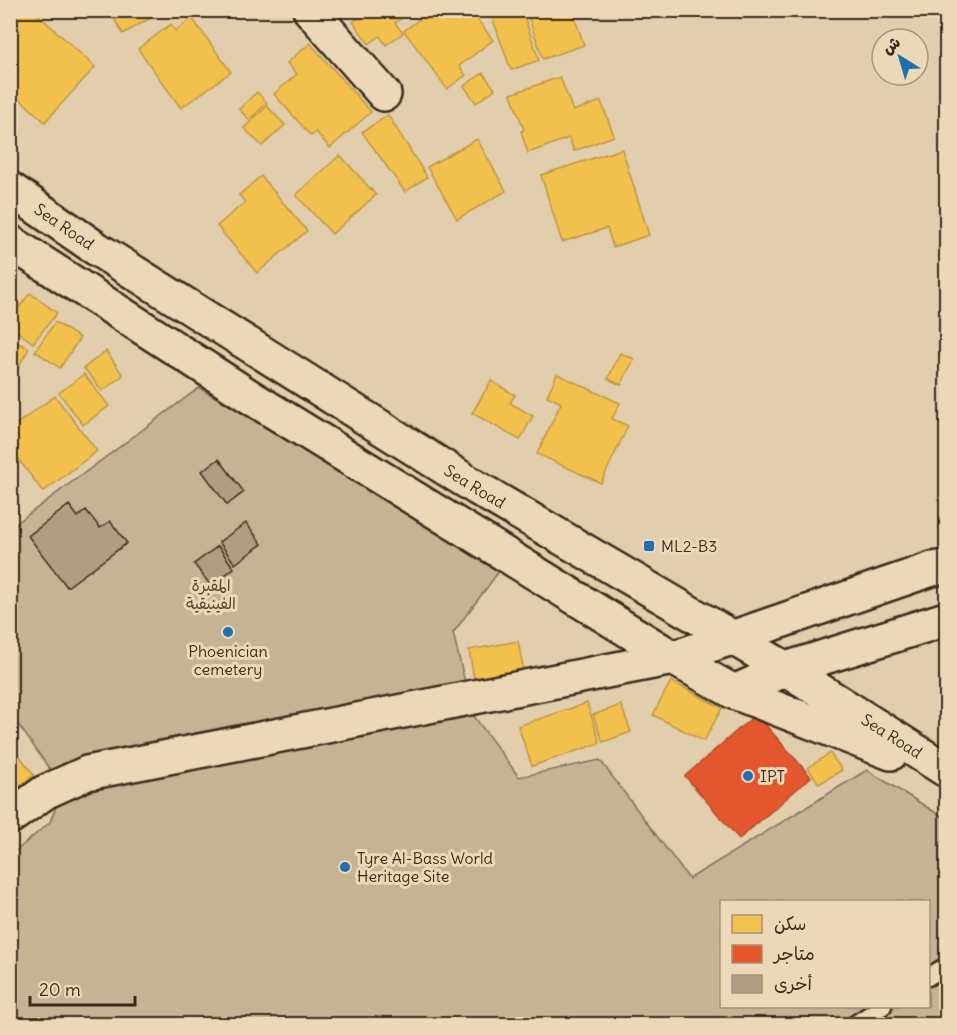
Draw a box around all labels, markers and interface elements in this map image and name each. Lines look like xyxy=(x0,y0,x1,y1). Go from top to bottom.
north arrow xyxy=(870,27,930,87)
text: ش xyxy=(878,32,904,58)
street label: Sea Road xyxy=(31,199,98,254)
street label: Sea Road xyxy=(441,460,509,513)
place label: ML2-B3 xyxy=(661,536,717,556)
marker: ML2-B3 xyxy=(642,539,656,553)
park label: المقبرة الفينيقية xyxy=(186,575,236,613)
marker: Phoenician cemetery xyxy=(221,625,235,639)
place label: Phoenician cemetery xyxy=(188,641,268,679)
street label: Sea Road xyxy=(858,709,926,763)
place label: IPT xyxy=(760,766,785,786)
marker: IPT xyxy=(741,769,755,783)
place label: Tyre Al-Bass World Heritage Site xyxy=(357,848,493,886)
marker: Tyre Al-Bass World Heritage Site xyxy=(338,860,352,874)
legend xyxy=(720,900,930,1008)
text: سكن xyxy=(774,912,806,935)
text: متاجر xyxy=(772,942,815,965)
scale bar xyxy=(30,969,135,1007)
text: أخرى xyxy=(774,972,812,995)
text: 20 m xyxy=(39,978,81,1001)

